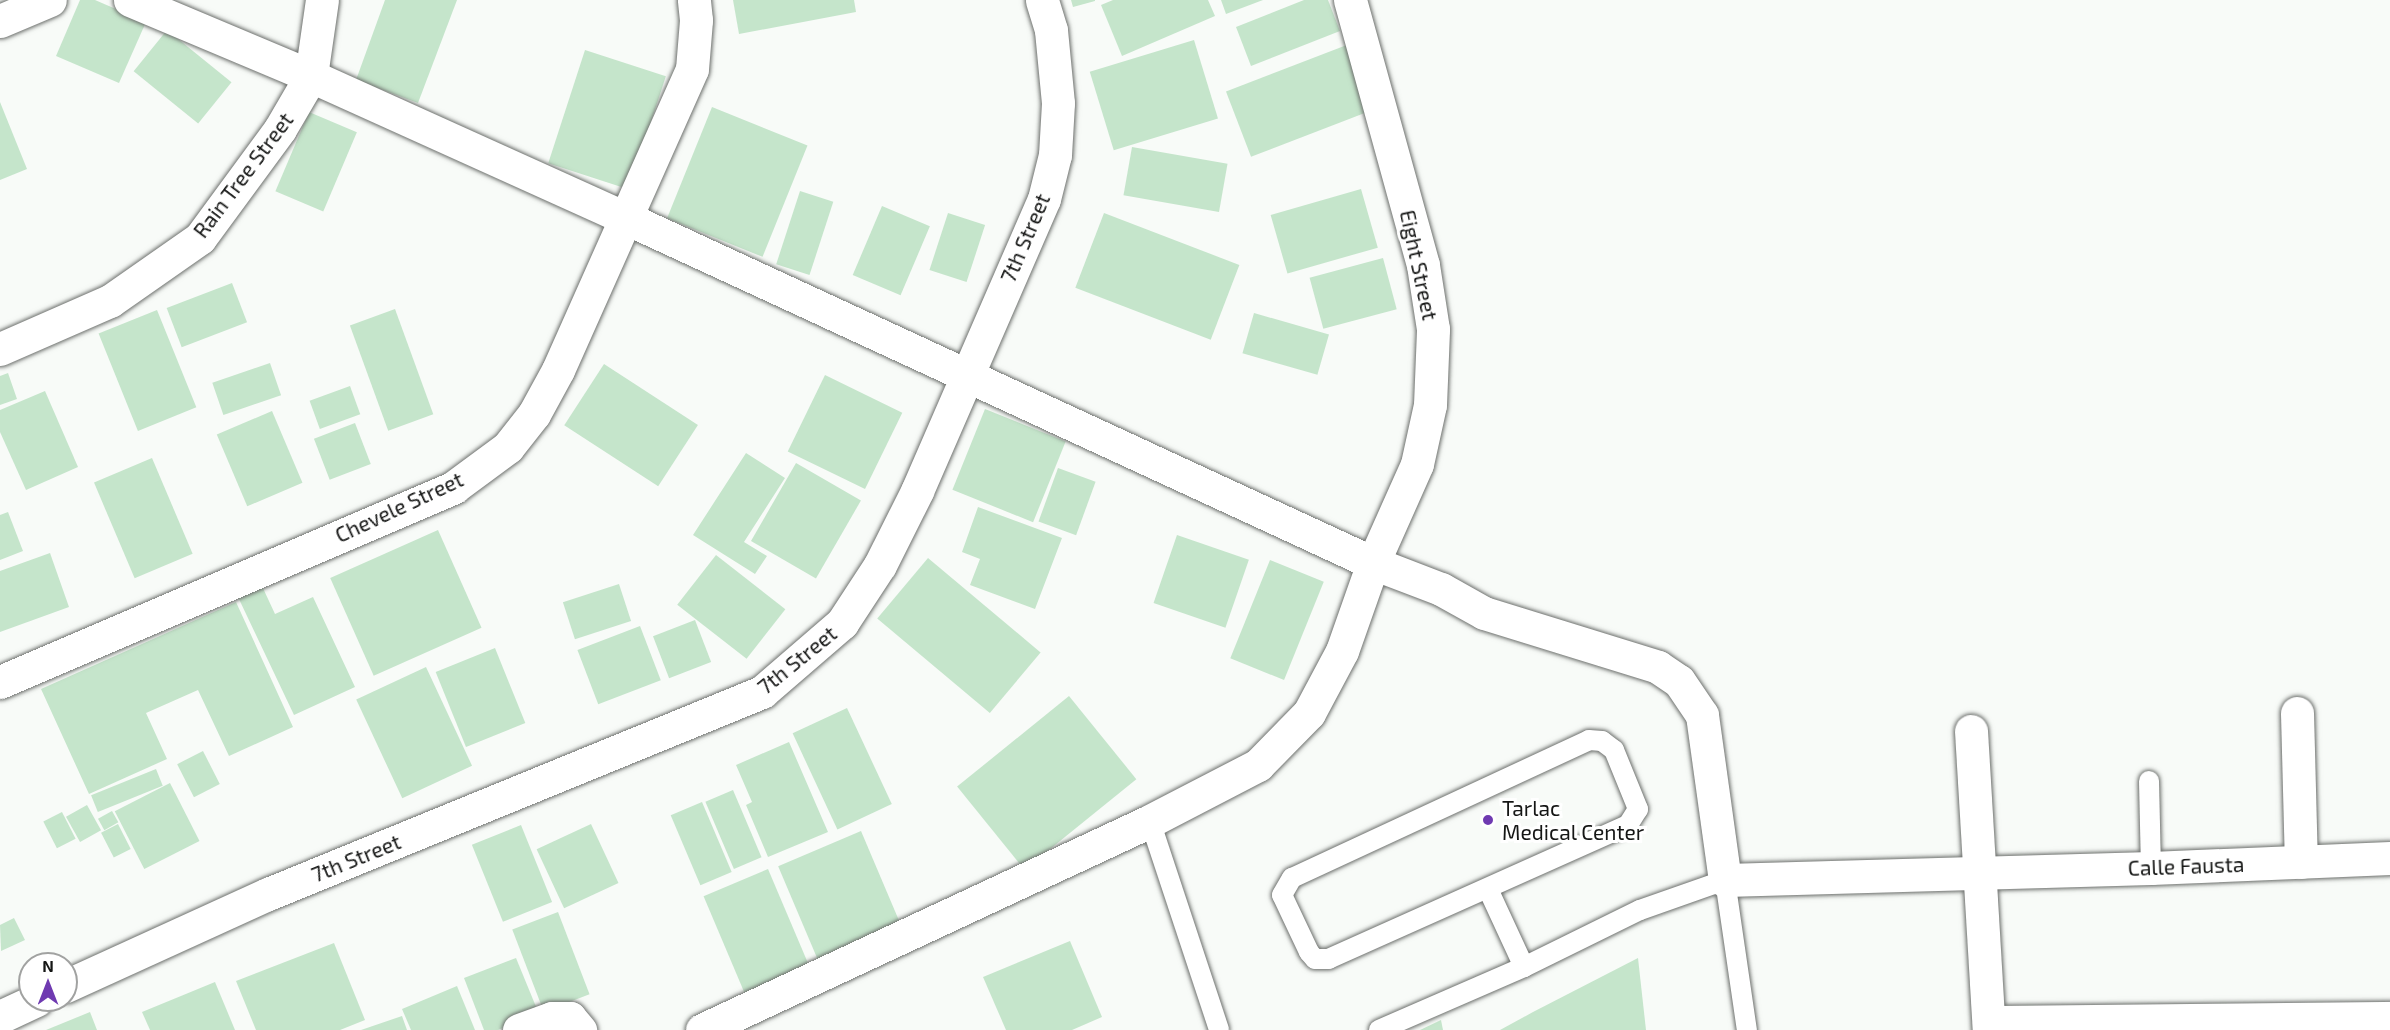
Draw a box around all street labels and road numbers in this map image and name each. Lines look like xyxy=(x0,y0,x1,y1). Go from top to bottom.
street label: Rain Tree Street xyxy=(188,107,298,243)
street label: 7th Street xyxy=(995,190,1055,286)
street label: Eight Street xyxy=(1395,208,1443,322)
street label: Chevele Street xyxy=(331,466,467,548)
street label: 7th Street xyxy=(753,621,841,699)
street label: 7th Street xyxy=(308,829,404,887)
street label: Calle Fausta xyxy=(2127,851,2245,881)

